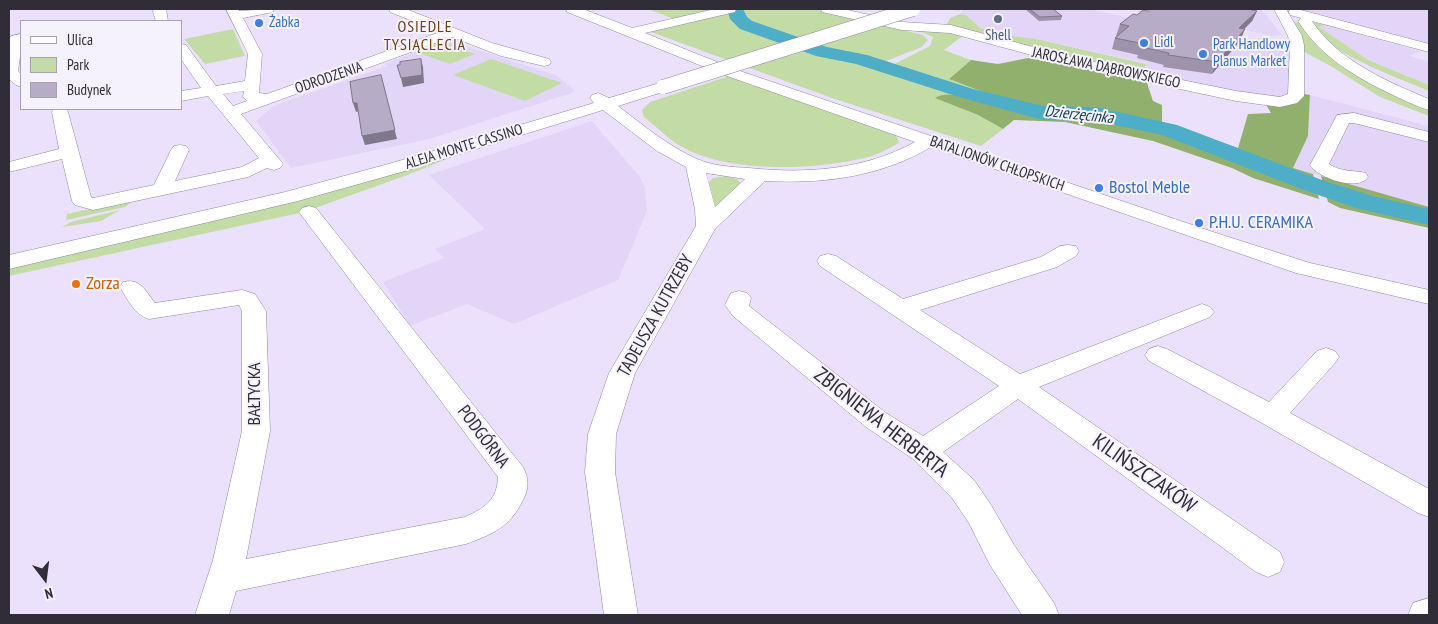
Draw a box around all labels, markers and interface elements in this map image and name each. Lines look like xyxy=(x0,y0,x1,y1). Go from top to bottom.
marker: Shell xyxy=(992,13,1004,25)
place label: Żabka xyxy=(269,14,300,32)
marker: Żabka xyxy=(253,17,265,29)
district label: OSIEDLE TYSIĄCLECIA xyxy=(382,17,468,55)
legend xyxy=(20,20,182,110)
place label: Shell xyxy=(985,27,1011,45)
text: Ulica xyxy=(67,30,93,49)
place label: Lidl xyxy=(1154,34,1173,52)
place label: Park Handlowy Planus Market xyxy=(1213,36,1290,71)
marker: Lidl xyxy=(1138,37,1150,49)
street label: JAROSŁAWA DĄBROWSKIEGO xyxy=(1030,43,1182,93)
marker: Park Handlowy Planus Market xyxy=(1197,48,1209,60)
text: Park xyxy=(67,55,89,74)
street label: ODRODZENIA xyxy=(293,58,365,98)
text: Budynek xyxy=(67,80,111,99)
water label: Dzierżęcinka xyxy=(1044,102,1114,128)
street label: ALEJA MONTE CASSINO xyxy=(403,121,525,173)
street label: BATALIONÓW CHŁOPSKICH xyxy=(927,133,1067,195)
place label: Bostol Meble xyxy=(1109,177,1190,199)
marker: Bostol Meble xyxy=(1093,182,1105,194)
place label: P.H.U. CERAMIKA xyxy=(1209,212,1313,234)
marker: P.H.U. CERAMIKA xyxy=(1193,217,1205,229)
street label: TADEUSZA KUTRZEBY xyxy=(613,251,699,381)
place label: Zorza xyxy=(86,273,120,295)
marker: Zorza xyxy=(70,278,82,290)
street label: BAŁTYCKA xyxy=(244,362,266,426)
street label: ZBIGNIEWA HERBERTA xyxy=(809,363,953,483)
street label: PODGÓRNA xyxy=(452,401,514,473)
street label: KILIŃSZCZAKÓW xyxy=(1087,429,1201,519)
north arrow xyxy=(20,554,70,604)
text: N xyxy=(43,584,55,603)

